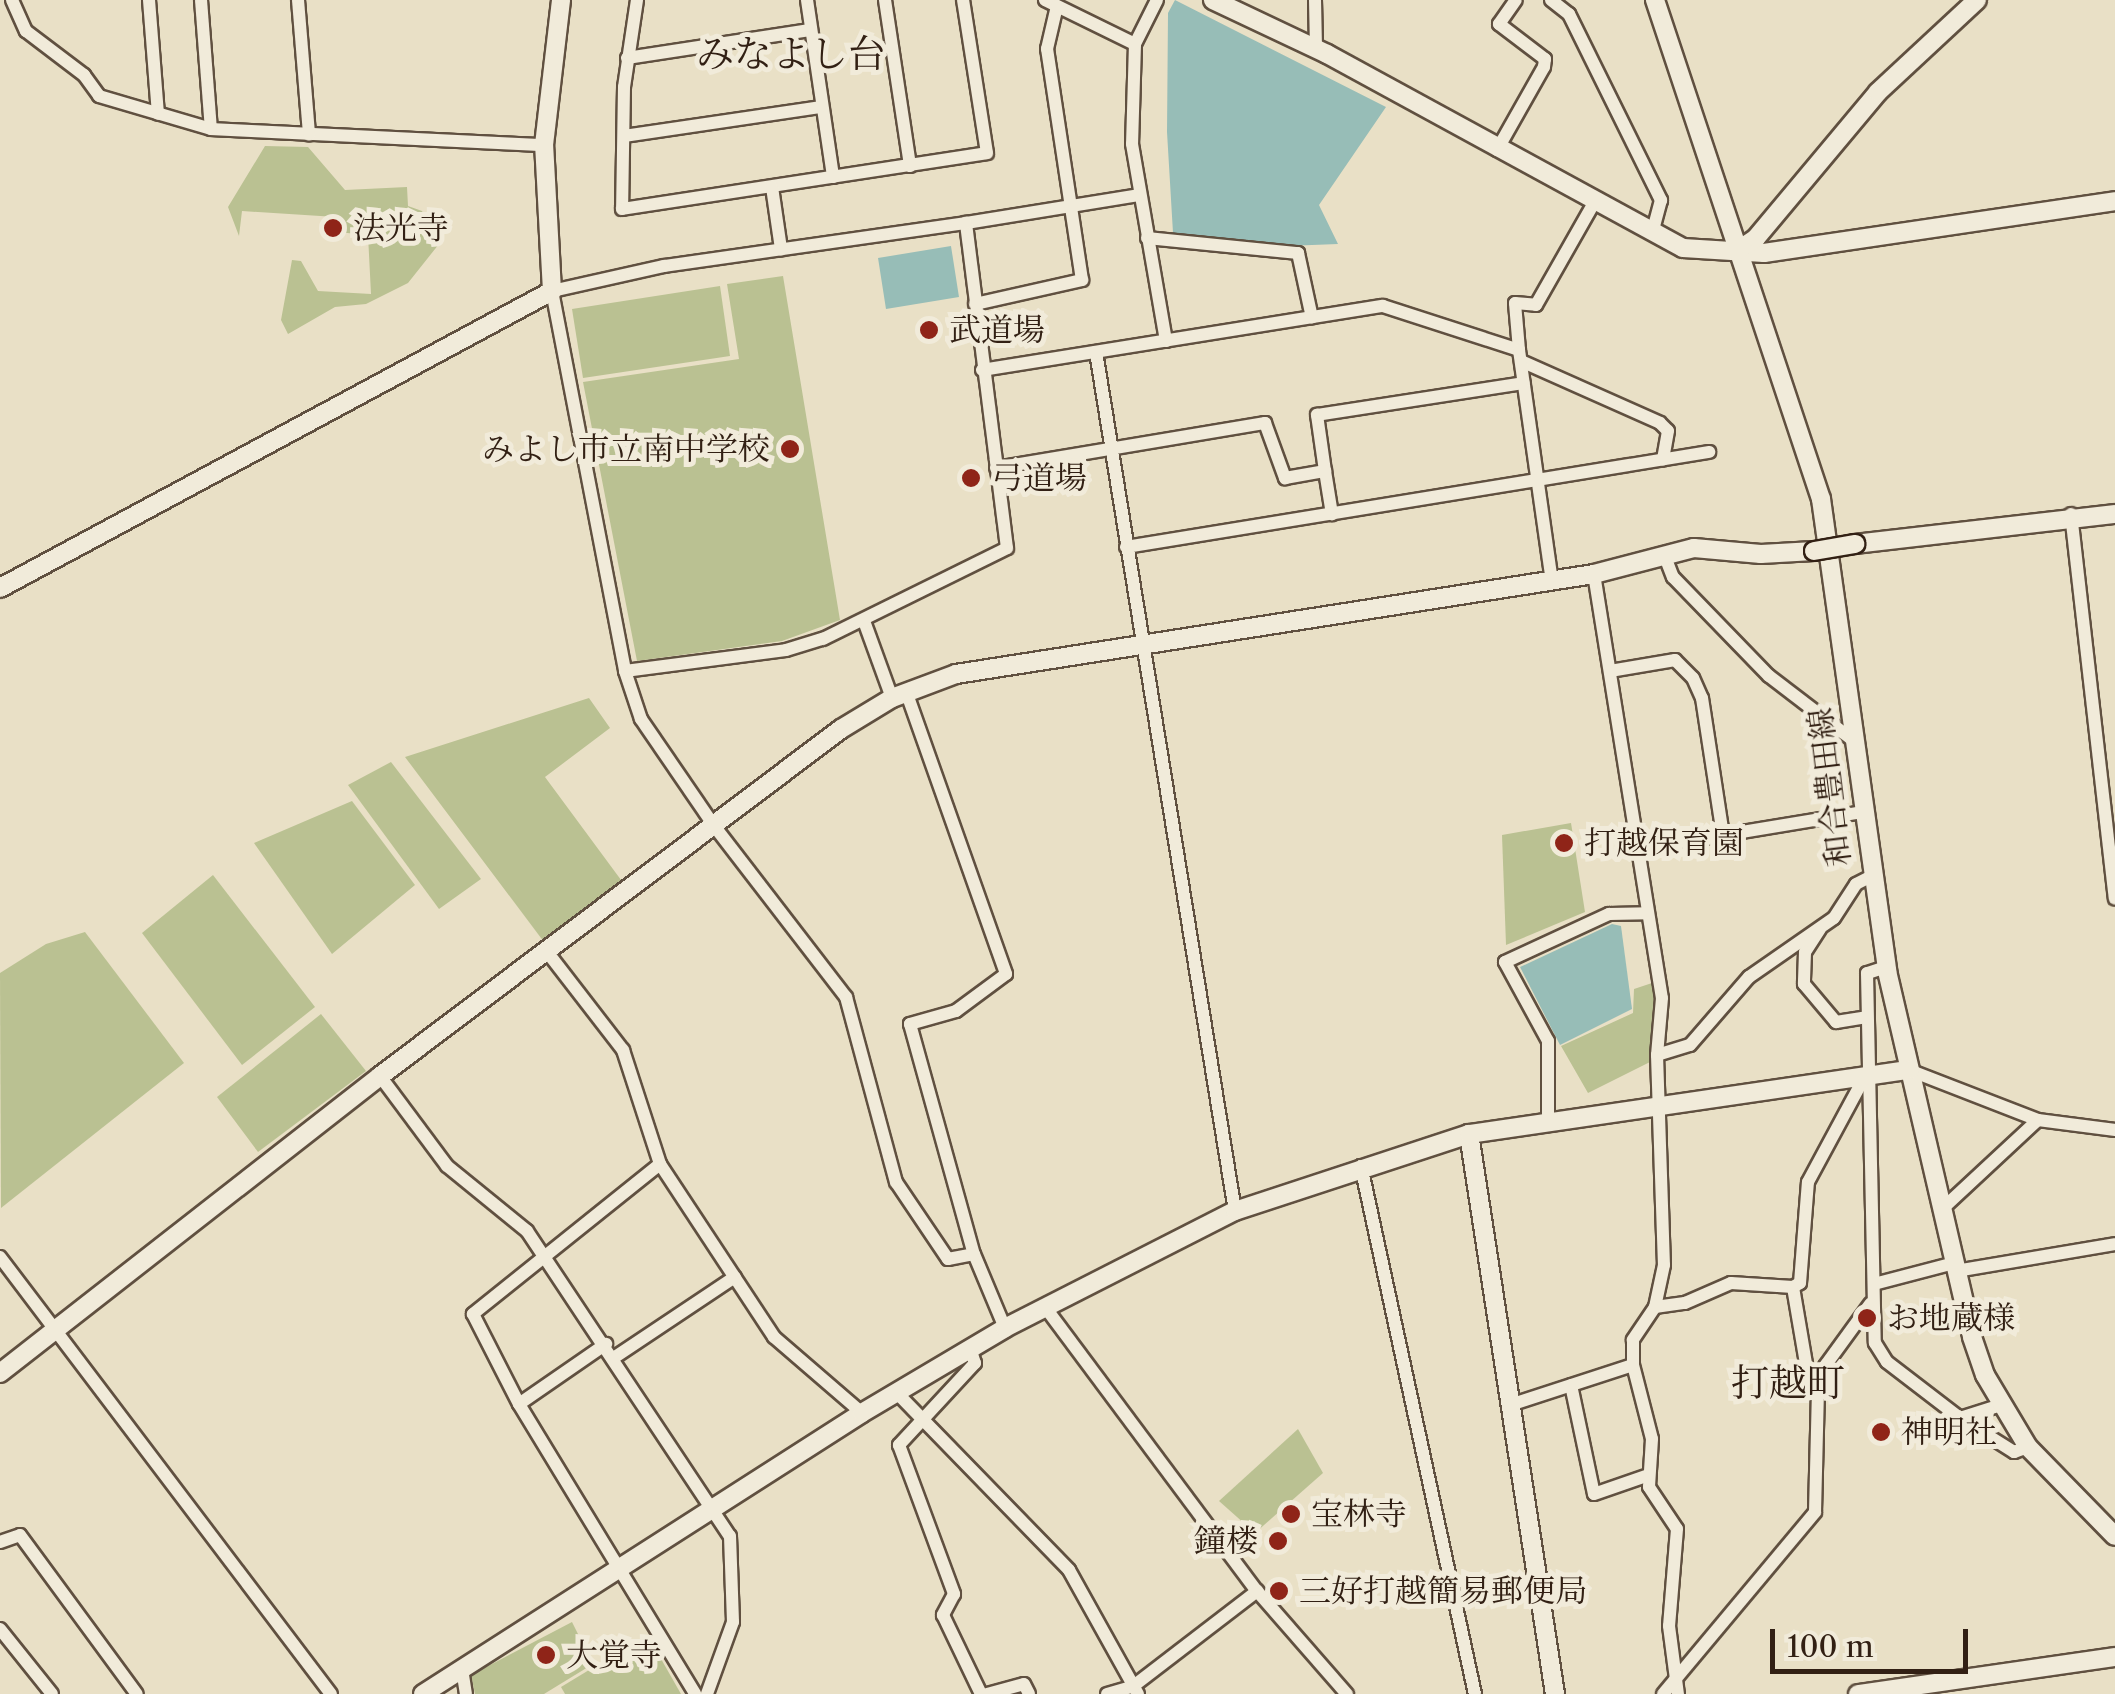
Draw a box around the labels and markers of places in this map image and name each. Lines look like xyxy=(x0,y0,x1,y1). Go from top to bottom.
place label: 法光寺 xyxy=(353,209,449,247)
marker: 法光寺 xyxy=(322,217,344,239)
place label: 武道場 xyxy=(949,311,1045,349)
marker: 武道場 xyxy=(918,319,940,341)
place label: みよし市立南中学校 xyxy=(482,430,770,468)
marker: みよし市立南中学校 xyxy=(779,438,801,460)
place label: 弓道場 xyxy=(991,459,1087,497)
marker: 弓道場 xyxy=(960,467,982,489)
place label: 打越保育園 xyxy=(1584,824,1744,862)
marker: 打越保育園 xyxy=(1553,832,1575,854)
place label: お地蔵様 xyxy=(1887,1299,2015,1337)
marker: お地蔵様 xyxy=(1856,1307,1878,1329)
place label: 神明社 xyxy=(1901,1413,1997,1451)
marker: 神明社 xyxy=(1870,1421,1892,1443)
place label: 宝林寺 xyxy=(1311,1495,1407,1533)
marker: 宝林寺 xyxy=(1280,1503,1302,1525)
place label: 鐘楼 xyxy=(1194,1522,1258,1560)
marker: 鐘楼 xyxy=(1267,1530,1289,1552)
place label: 三好打越簡易郵便局 xyxy=(1299,1572,1587,1610)
marker: 三好打越簡易郵便局 xyxy=(1268,1580,1290,1602)
place label: 大覚寺 xyxy=(566,1636,662,1674)
marker: 大覚寺 xyxy=(535,1644,557,1666)

